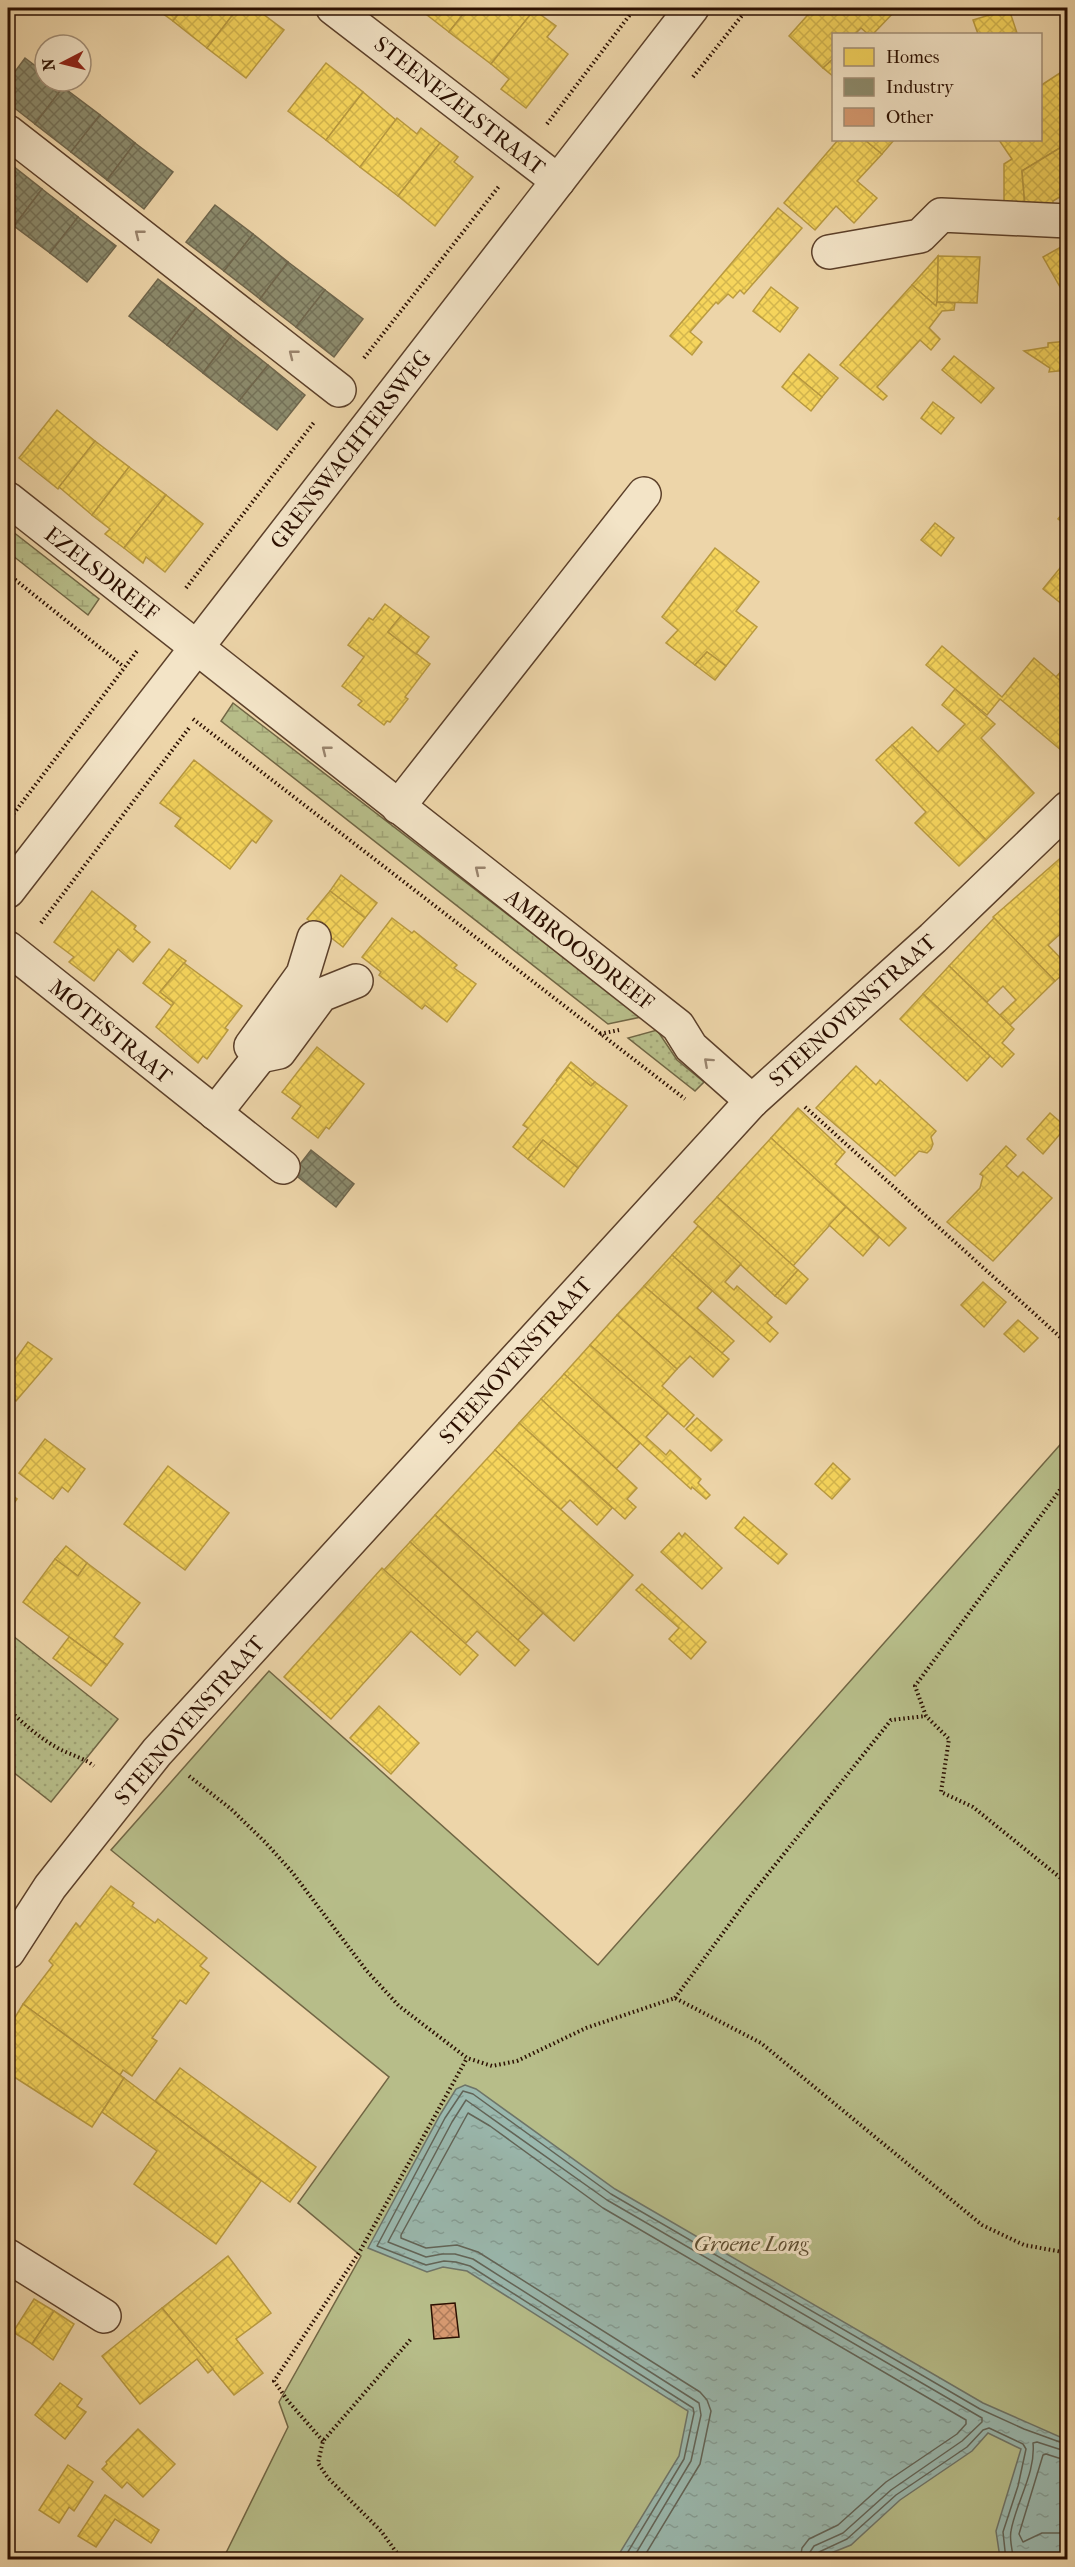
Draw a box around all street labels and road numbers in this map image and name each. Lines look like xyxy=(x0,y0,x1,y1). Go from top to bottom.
street label: STEENEZELSTRAAT xyxy=(369,31,551,181)
street label: GRENSWACHTERSWEG xyxy=(265,345,437,554)
street label: EZELSDREEF xyxy=(39,521,164,626)
street label: AMBROOSDREEF xyxy=(499,883,659,1016)
street label: STEENOVENSTRAAT xyxy=(764,928,942,1093)
street label: MOTESTRAAT xyxy=(44,974,178,1090)
street label: STEENOVENSTRAAT xyxy=(434,1271,598,1450)
street label: STEENOVENSTRAAT xyxy=(109,1630,271,1811)

